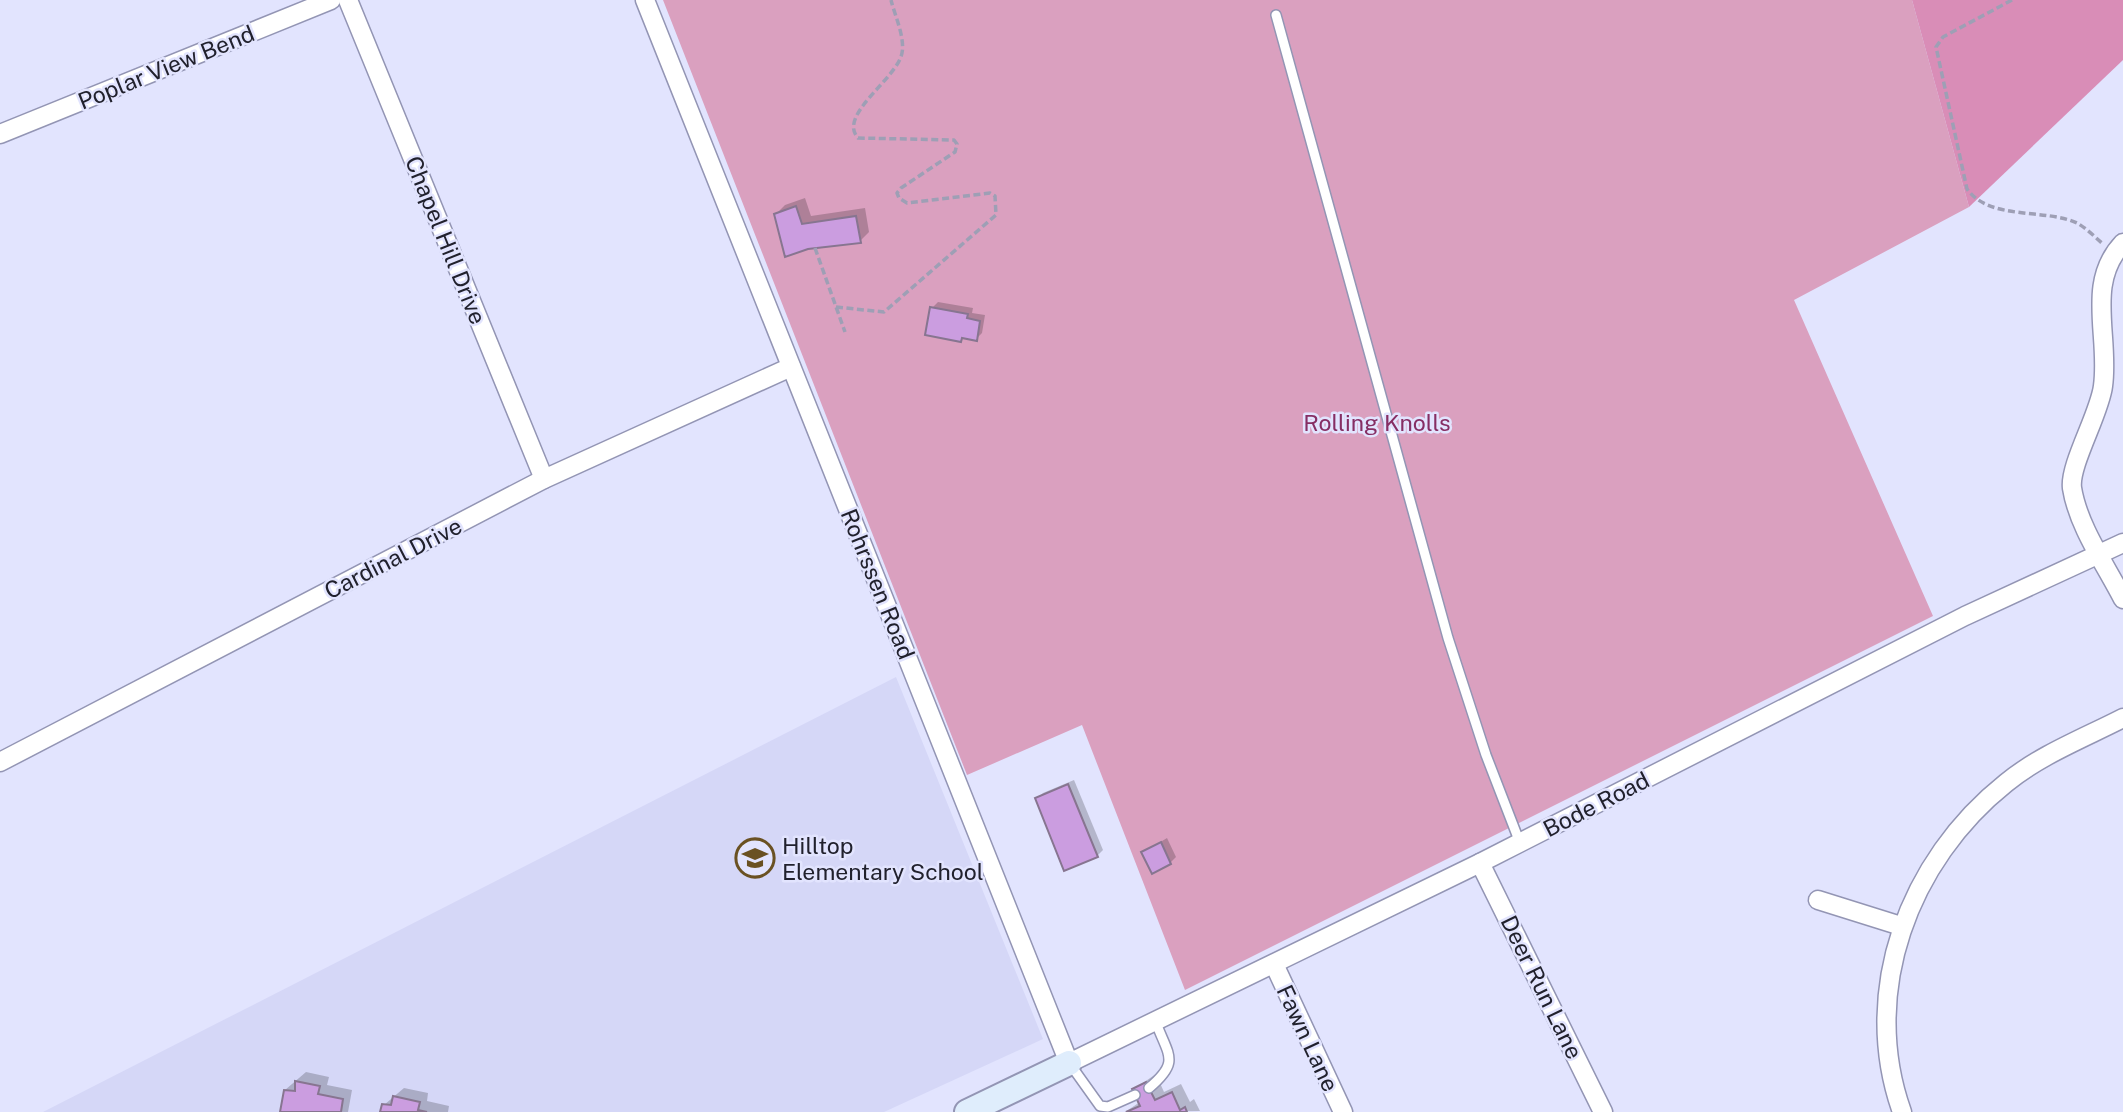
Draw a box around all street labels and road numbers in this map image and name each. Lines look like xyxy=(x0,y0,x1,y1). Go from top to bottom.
street label: Poplar View Bend xyxy=(74,19,258,115)
street label: Chapel Hill Drive xyxy=(400,152,492,328)
street label: Rohrssen Road xyxy=(836,505,920,663)
street label: Cardinal Drive xyxy=(320,512,466,604)
street label: Bode Road xyxy=(1539,766,1653,842)
street label: Deer Run Lane xyxy=(1496,911,1588,1063)
street label: Fawn Lane xyxy=(1272,980,1344,1096)

